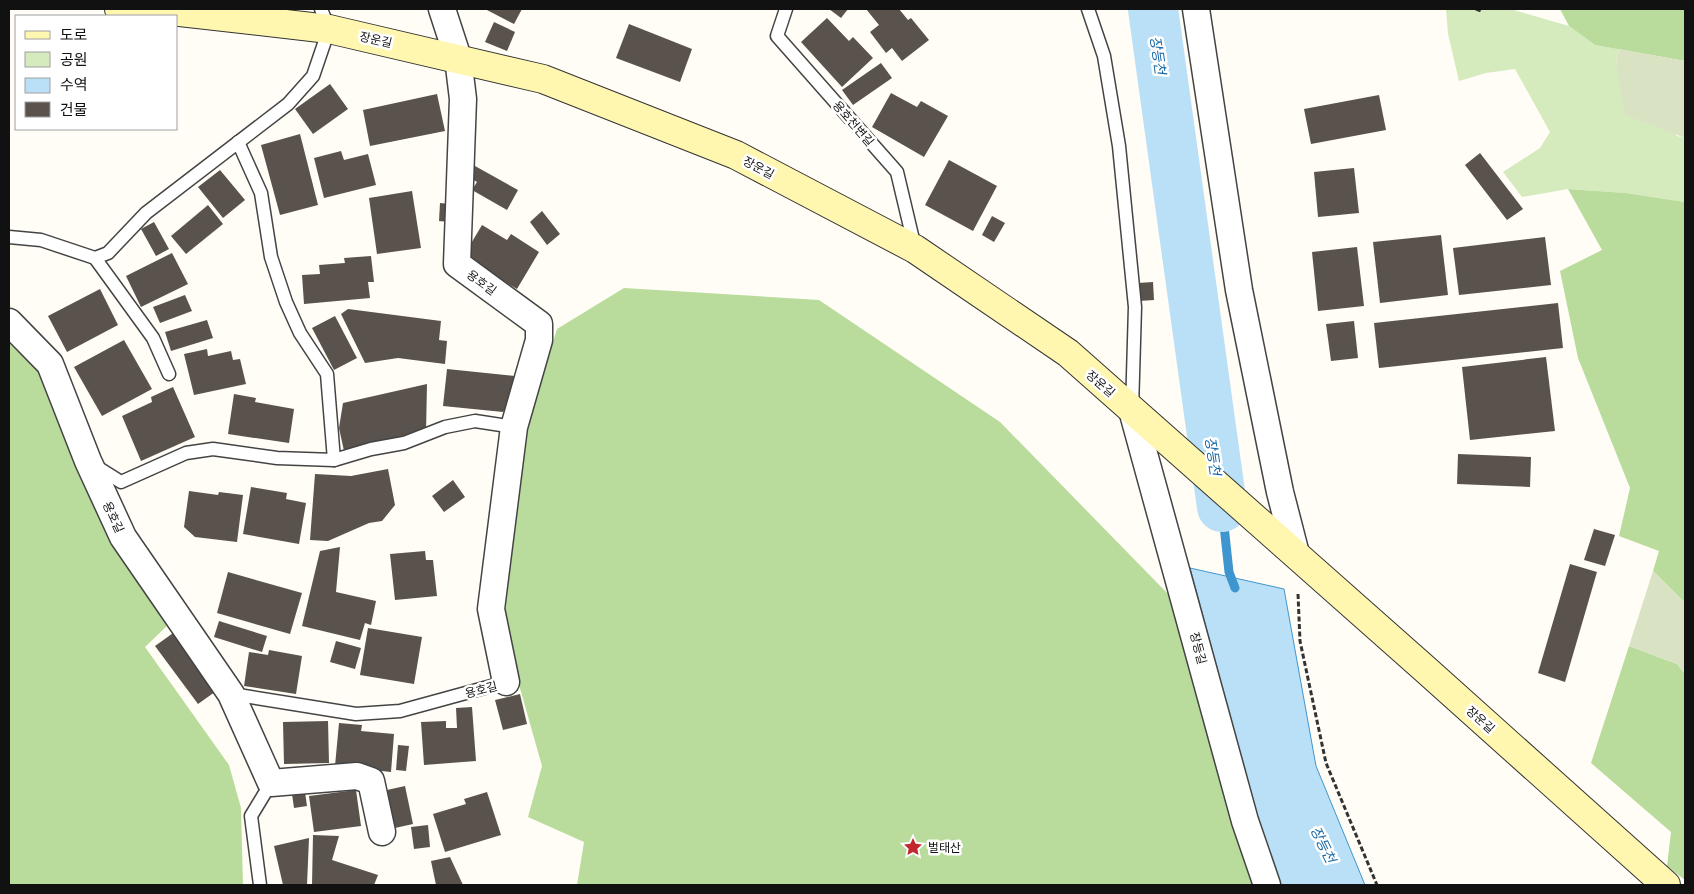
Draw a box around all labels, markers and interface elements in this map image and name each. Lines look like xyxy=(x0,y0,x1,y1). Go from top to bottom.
legend xyxy=(15,15,178,130)
text: 도로 xyxy=(60,22,88,45)
street label: 장운길 xyxy=(358,27,394,51)
water label: 장등천 xyxy=(1146,34,1172,77)
text: 공원 xyxy=(60,47,88,70)
text: 수역 xyxy=(60,72,88,95)
street label: 용호천변길 xyxy=(829,96,879,150)
text: 건물 xyxy=(60,97,88,120)
street label: 장운길 xyxy=(740,151,778,183)
street label: 용호길 xyxy=(463,265,501,299)
street label: 장운길 xyxy=(1083,365,1119,401)
water label: 장등천 xyxy=(1201,435,1227,478)
street label: 용호길 xyxy=(99,498,129,536)
street label: 장등길 xyxy=(1186,630,1212,666)
street label: 용호길 xyxy=(463,676,499,702)
street label: 장운길 xyxy=(1463,701,1499,737)
water label: 장등천 xyxy=(1307,822,1342,867)
place icon: 벌태산 xyxy=(902,836,924,858)
place label: 벌태산 xyxy=(928,838,961,856)

